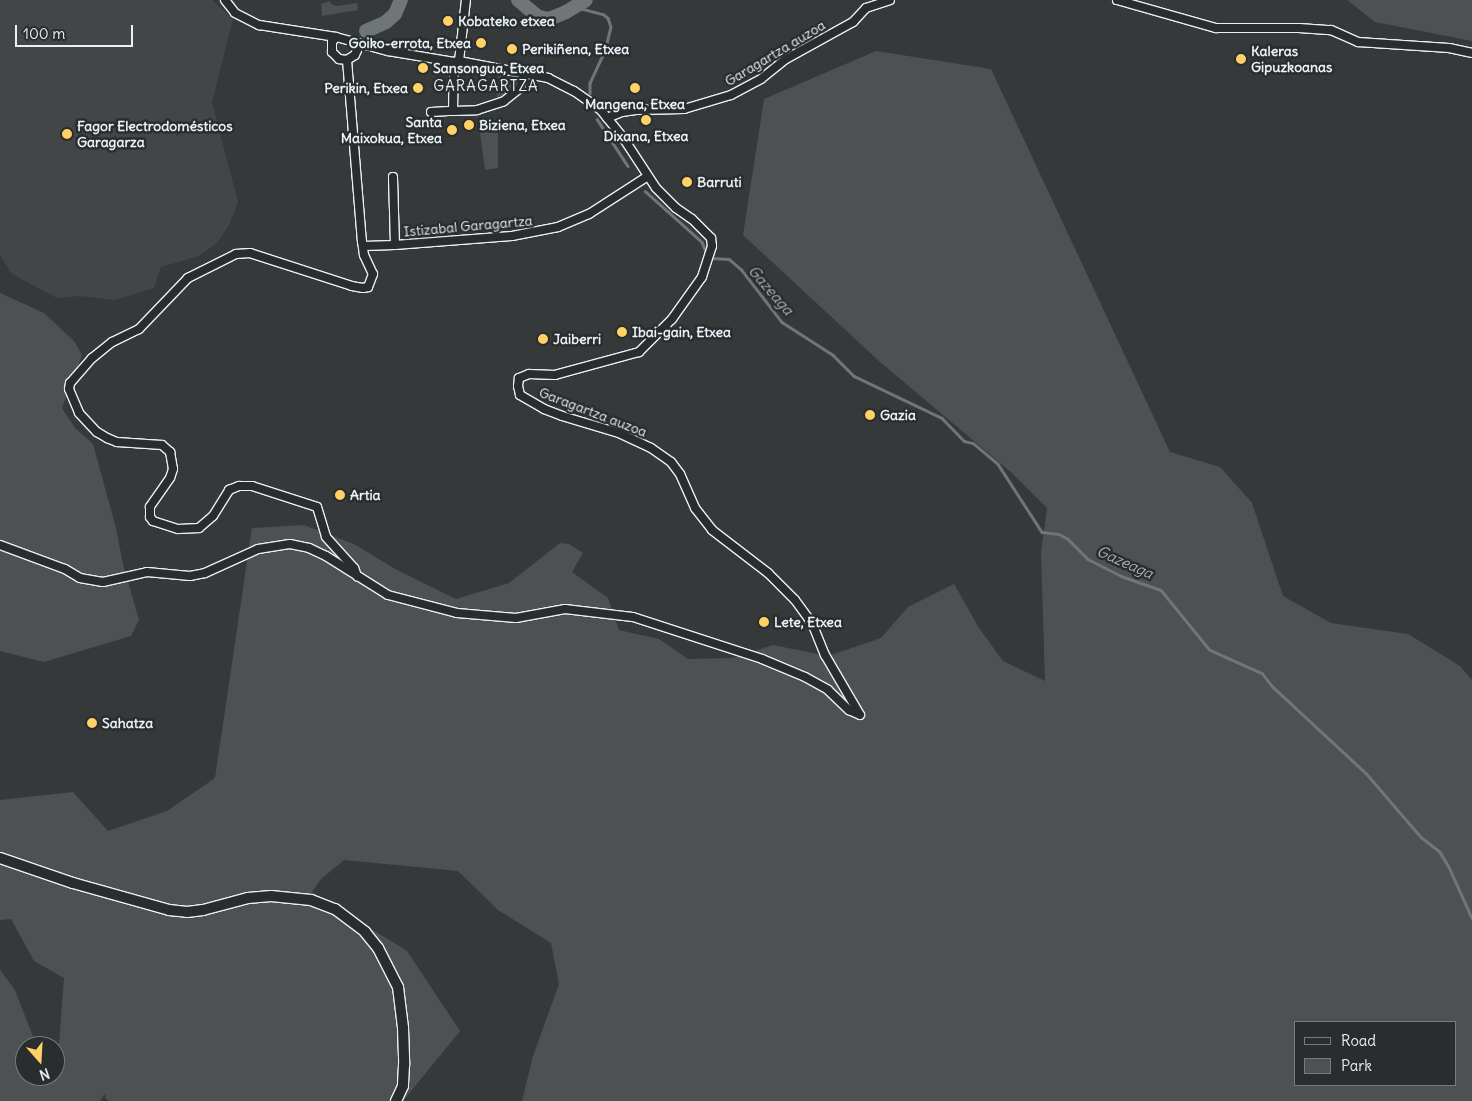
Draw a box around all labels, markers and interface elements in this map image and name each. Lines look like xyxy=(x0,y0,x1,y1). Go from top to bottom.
place label: Kobateko etxea xyxy=(458,13,555,29)
scale bar xyxy=(18,15,135,47)
marker: Kobateko etxea xyxy=(442,15,454,27)
street label: Garagartza auzoa xyxy=(722,16,828,90)
text: 100 m xyxy=(23,24,65,43)
place label: Goiko-errota, Etxea xyxy=(349,35,471,51)
marker: Goiko-errota, Etxea xyxy=(475,37,487,49)
place label: Perikiñena, Etxea xyxy=(522,41,629,57)
marker: Perikiñena, Etxea xyxy=(506,43,518,55)
place label: Kaleras Gipuzkoanas xyxy=(1251,43,1332,75)
marker: Kaleras Gipuzkoanas xyxy=(1235,53,1247,65)
place label: Sansongua, Etxea xyxy=(433,60,544,76)
marker: Sansongua, Etxea xyxy=(417,62,429,74)
district label: GARAGARTZA xyxy=(432,77,540,95)
place label: Perikin, Etxea xyxy=(324,80,408,96)
marker: Perikin, Etxea xyxy=(412,82,424,94)
marker: Mangena, Etxea xyxy=(629,82,641,94)
place label: Mangena, Etxea xyxy=(585,96,685,112)
place label: Santa Maixokua, Etxea xyxy=(341,114,442,146)
marker: Dixana, Etxea xyxy=(640,114,652,126)
place label: Biziena, Etxea xyxy=(479,117,566,133)
place label: Fagor Electrodomésticos Garagarza xyxy=(77,118,233,150)
marker: Biziena, Etxea xyxy=(463,119,475,131)
marker: Santa Maixokua, Etxea xyxy=(446,124,458,136)
marker: Fagor Electrodomésticos Garagarza xyxy=(61,128,73,140)
place label: Dixana, Etxea xyxy=(604,128,688,144)
place label: Barruti xyxy=(697,174,742,190)
marker: Barruti xyxy=(681,176,693,188)
street label: Istizabal Garagartza xyxy=(403,212,533,240)
water label: Gazeaga xyxy=(745,262,797,318)
place label: Ibai-gain, Etxea xyxy=(632,324,731,340)
marker: Ibai-gain, Etxea xyxy=(616,326,628,338)
place label: Jaiberri xyxy=(553,331,601,347)
marker: Jaiberri xyxy=(537,333,549,345)
street label: Garagartza auzoa xyxy=(537,384,649,440)
place label: Gazia xyxy=(880,407,916,423)
marker: Gazia xyxy=(864,409,876,421)
place label: Artia xyxy=(350,487,381,503)
marker: Artia xyxy=(334,489,346,501)
water label: Gazeaga xyxy=(1094,542,1156,582)
place label: Lete, Etxea xyxy=(774,614,842,630)
marker: Lete, Etxea xyxy=(758,616,770,628)
place label: Sahatza xyxy=(102,715,153,731)
marker: Sahatza xyxy=(86,717,98,729)
legend xyxy=(1294,1021,1457,1086)
text: Road xyxy=(1341,1031,1376,1050)
north arrow xyxy=(15,1036,65,1086)
text: Park xyxy=(1341,1056,1372,1075)
text: N xyxy=(37,1064,52,1084)

